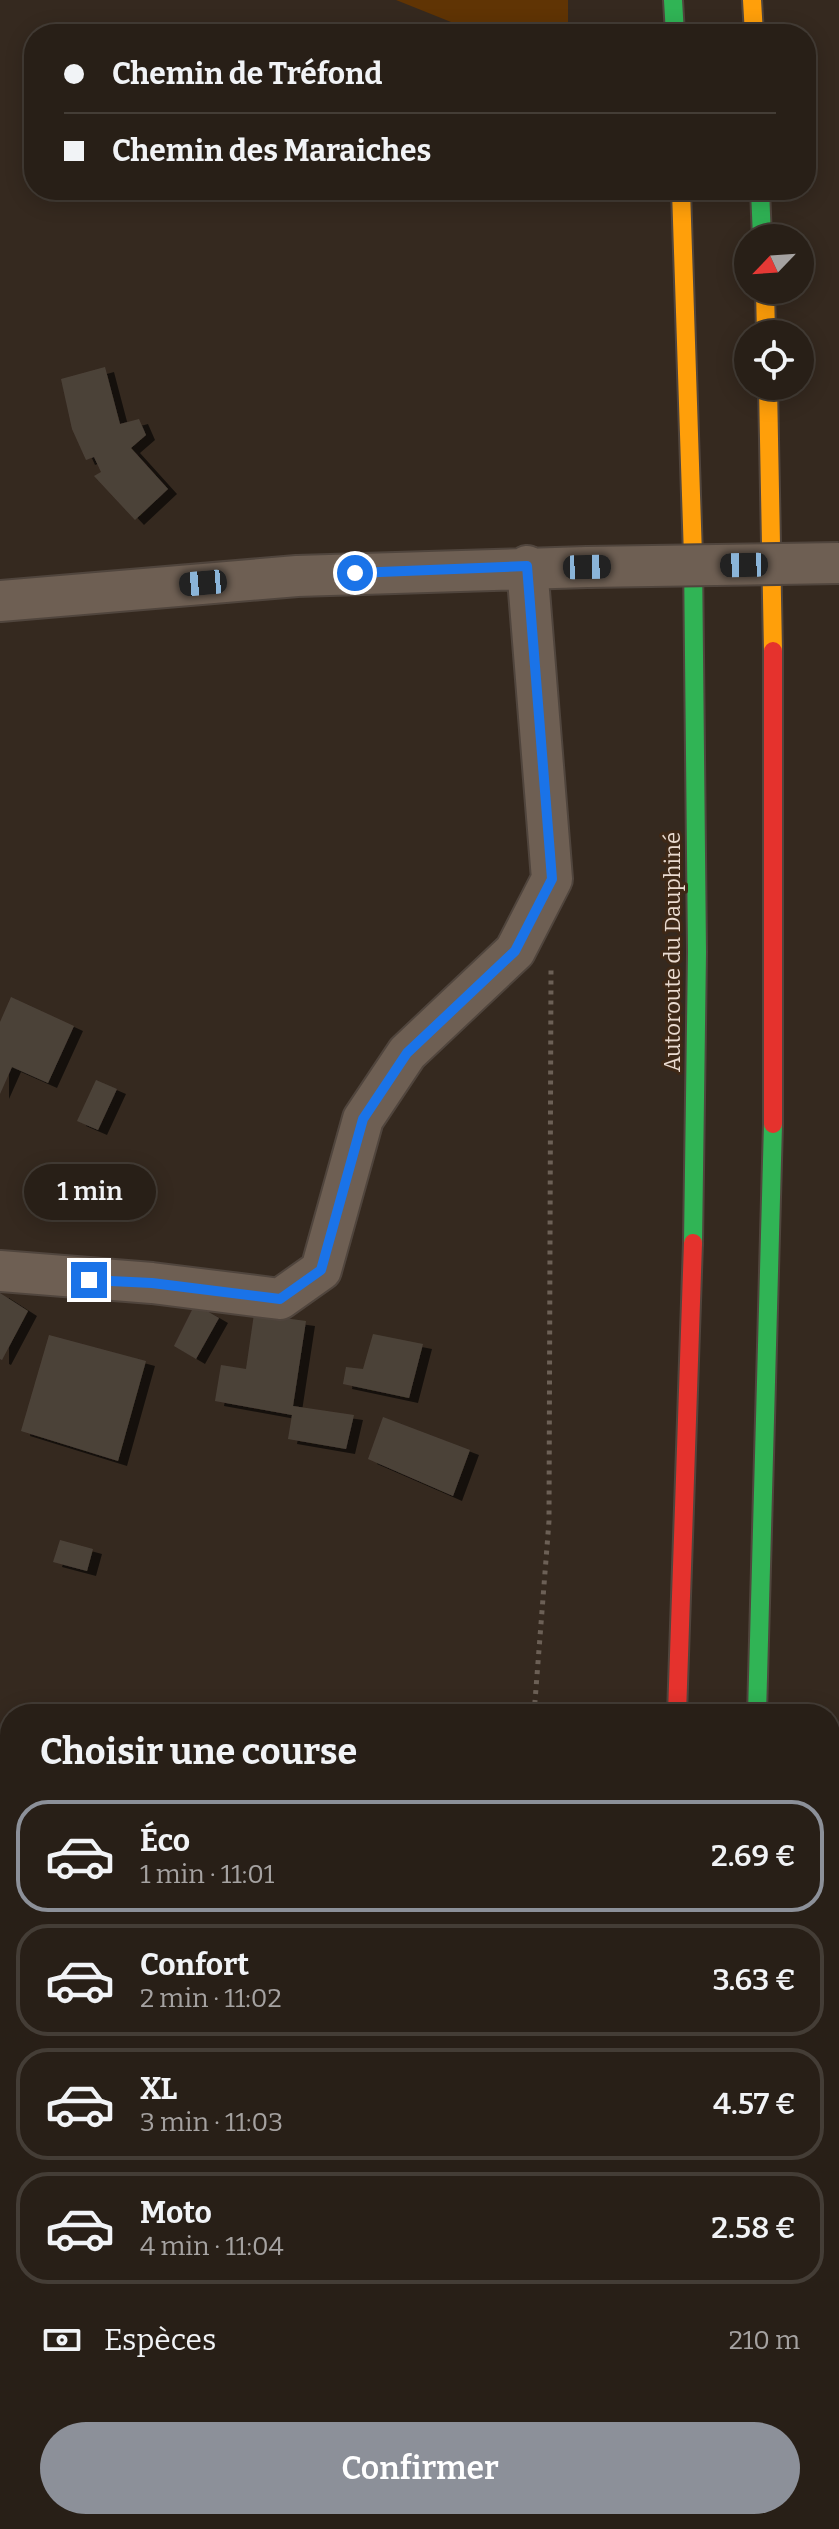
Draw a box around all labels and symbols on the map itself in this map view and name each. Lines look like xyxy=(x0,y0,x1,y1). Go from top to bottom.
north arrow xyxy=(734,224,814,304)
car xyxy=(720,553,768,577)
route start xyxy=(337,555,373,591)
car xyxy=(563,555,611,579)
car xyxy=(178,569,228,597)
street label: Autoroute du Dauphiné xyxy=(659,832,686,1072)
callout: 1 min xyxy=(23,1164,155,1220)
route end xyxy=(71,1262,107,1298)

